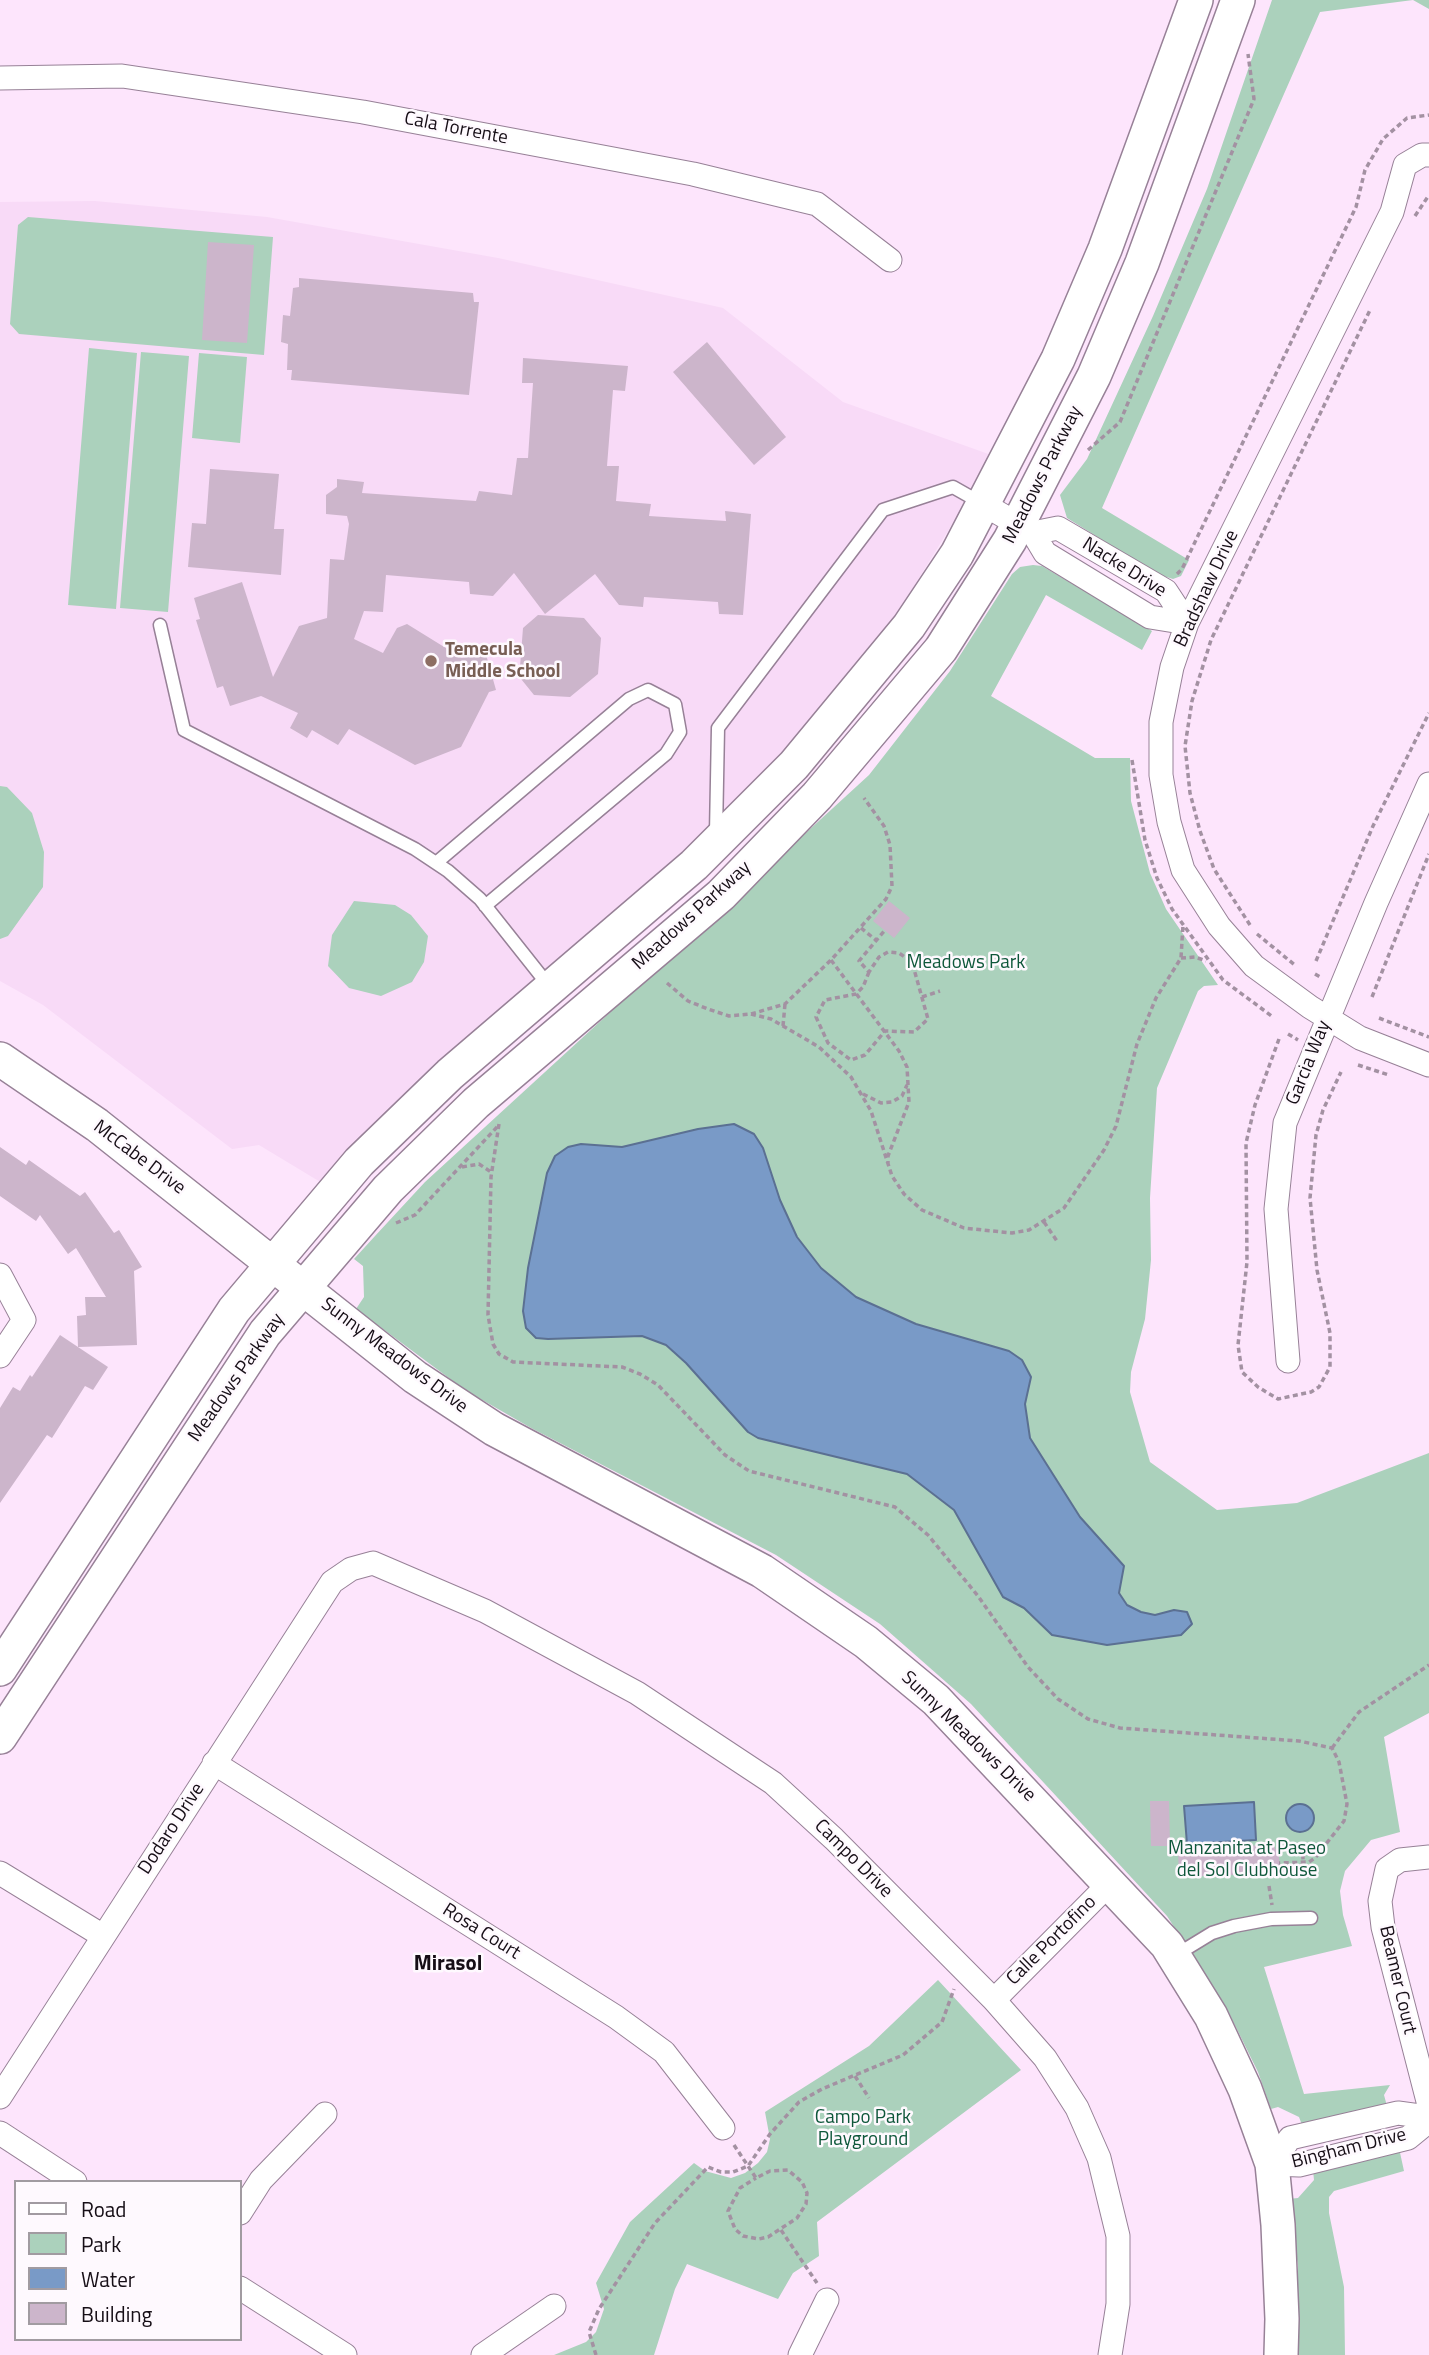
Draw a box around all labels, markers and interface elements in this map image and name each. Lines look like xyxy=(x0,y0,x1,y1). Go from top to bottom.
street label: Cala Torrente xyxy=(402,108,510,150)
street label: Meadows Parkway xyxy=(998,402,1088,548)
street label: Bradshaw Drive xyxy=(1170,527,1244,651)
street label: Nacke Drive xyxy=(1078,533,1170,603)
place label: Temecula Middle School xyxy=(445,639,561,683)
marker: Temecula Middle School xyxy=(423,653,439,669)
street label: Meadows Parkway xyxy=(628,857,756,975)
park label: Meadows Park xyxy=(907,952,1025,974)
street label: Garcia Way xyxy=(1282,1018,1336,1108)
street label: McCabe Drive xyxy=(88,1116,190,1200)
street label: Sunny Meadows Drive xyxy=(316,1293,472,1419)
street label: Meadows Parkway xyxy=(184,1309,290,1447)
street label: Sunny Meadows Drive xyxy=(896,1667,1040,1807)
street label: Dodaro Drive xyxy=(134,1779,210,1879)
street label: Campo Drive xyxy=(809,1815,897,1903)
park label: Manzanita at Paseo del Sol Clubhouse xyxy=(1168,1838,1326,1882)
street label: Calle Portofino xyxy=(1002,1891,1102,1991)
street label: Rosa Court xyxy=(438,1899,524,1965)
street label: Beamer Court xyxy=(1373,1924,1421,2036)
district label: Mirasol xyxy=(414,1952,482,1978)
park label: Campo Park Playground xyxy=(815,2107,911,2151)
street label: Bingham Drive xyxy=(1289,2124,1409,2174)
legend xyxy=(14,2180,242,2341)
text: Road xyxy=(81,2193,126,2225)
text: Park xyxy=(81,2228,121,2260)
text: Water xyxy=(81,2263,135,2295)
text: Building xyxy=(81,2298,152,2330)

